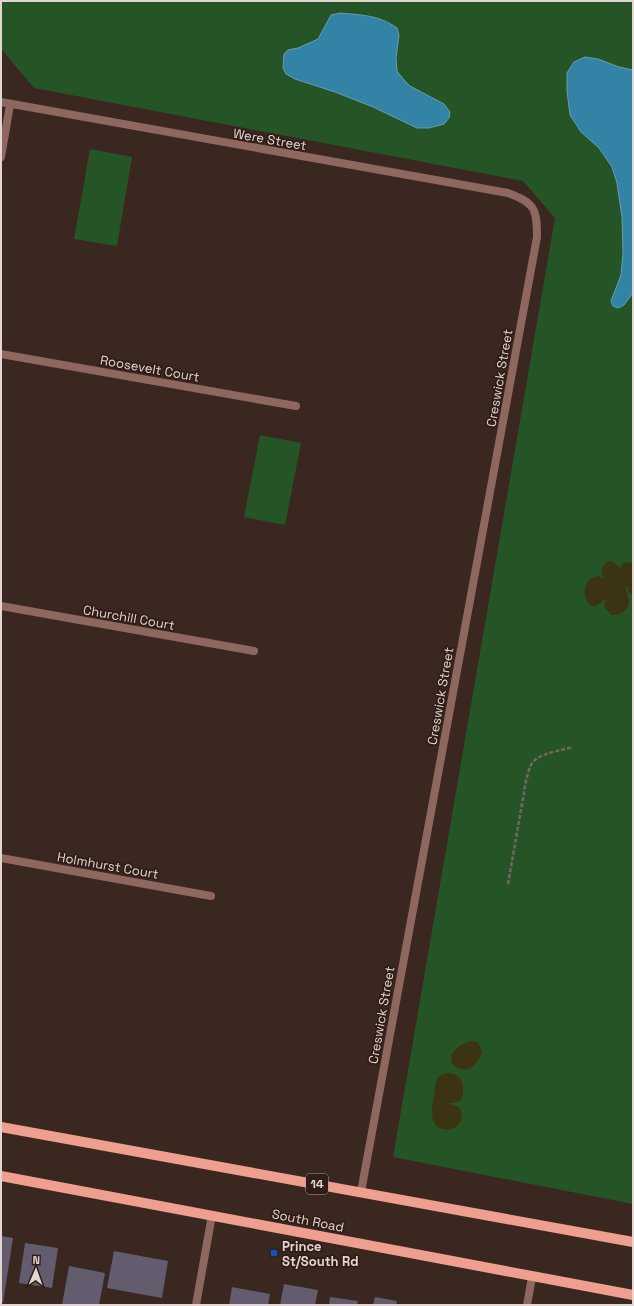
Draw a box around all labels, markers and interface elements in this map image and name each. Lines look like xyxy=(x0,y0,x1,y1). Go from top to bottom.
street label: Were Street xyxy=(232,125,308,154)
street label: Creswick Street xyxy=(483,328,516,428)
street label: Roosevelt Court xyxy=(99,351,201,386)
street label: Churchill Court xyxy=(82,601,176,634)
street label: Creswick Street xyxy=(424,646,457,746)
street label: Holmhurst Court xyxy=(56,848,160,883)
street label: Creswick Street xyxy=(365,965,398,1065)
road number: 14 xyxy=(306,1174,328,1194)
street label: South Road xyxy=(270,1205,345,1236)
place label: Prince St/South Rd xyxy=(282,1238,358,1270)
marker: Prince St/South Rd xyxy=(269,1248,279,1258)
north arrow xyxy=(16,1250,56,1290)
text: N xyxy=(32,1253,40,1267)

